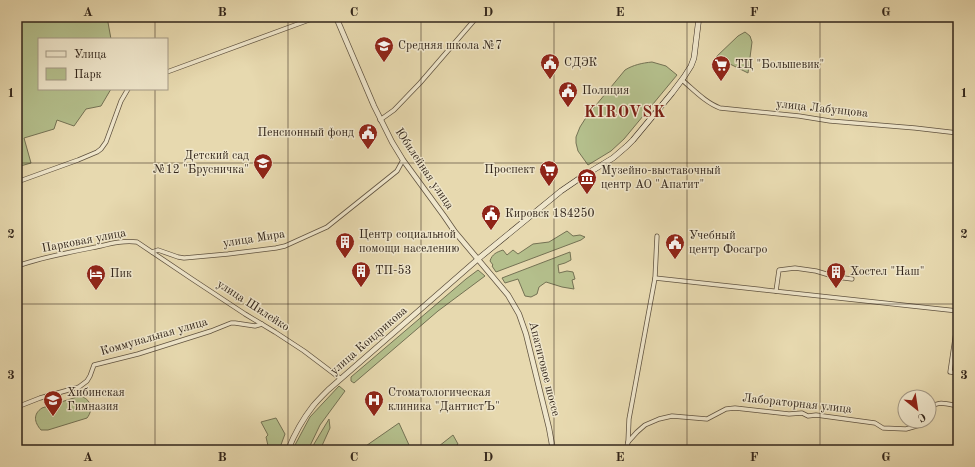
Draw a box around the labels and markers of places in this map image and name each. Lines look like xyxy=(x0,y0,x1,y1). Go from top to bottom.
school or university icon: Средняя школа №7 xyxy=(373,35,395,63)
place label: Средняя школа №7 xyxy=(398,40,502,52)
public building icon: СДЭК xyxy=(539,52,561,80)
supermarket icon: ТЦ "Большевик" xyxy=(710,54,732,82)
place label: СДЭК xyxy=(564,57,598,69)
place label: ТЦ "Большевик" xyxy=(735,59,824,71)
public building icon: Полиция xyxy=(557,80,579,108)
place label: Полиция xyxy=(582,85,629,97)
public building icon: Пенсионный фонд xyxy=(357,122,379,150)
place label: Пенсионный фонд xyxy=(258,127,354,139)
place label: Детский сад №12 "Брусничка" xyxy=(153,150,249,176)
school or university icon: Детский сад №12 "Брусничка" xyxy=(252,152,274,180)
supermarket icon: Проспект xyxy=(538,159,560,187)
place label: Проспект xyxy=(484,164,535,176)
place label: Музейно-выставочный центр АО "Апатит" xyxy=(601,165,721,191)
museum icon: Музейно-выставочный центр АО "Апатит" xyxy=(576,167,598,195)
public building icon: Кировск 184250 xyxy=(480,203,502,231)
place label: Кировск 184250 xyxy=(505,207,595,220)
place label: Центр социальной помощи населению xyxy=(359,229,459,255)
place label: Учебный центр Фосагро xyxy=(689,230,768,256)
building icon: Центр социальной помощи населению xyxy=(334,231,356,259)
public building icon: Учебный центр Фосагро xyxy=(664,232,686,260)
building icon: ТП-53 xyxy=(350,260,372,288)
building icon: Хостел "Наш" xyxy=(825,261,847,289)
hotel icon: Пик xyxy=(85,263,107,291)
place label: ТП-53 xyxy=(375,264,411,277)
place label: Хостел "Наш" xyxy=(850,266,924,278)
place label: Пик xyxy=(110,268,132,280)
place label: Хибинская Гимназия xyxy=(67,387,125,413)
place label: Стоматологическая клиника "ДантистЪ" xyxy=(388,387,500,413)
school or university icon: Хибинская Гимназия xyxy=(42,389,64,417)
hospital icon: Стоматологическая клиника "ДантистЪ" xyxy=(363,389,385,417)

